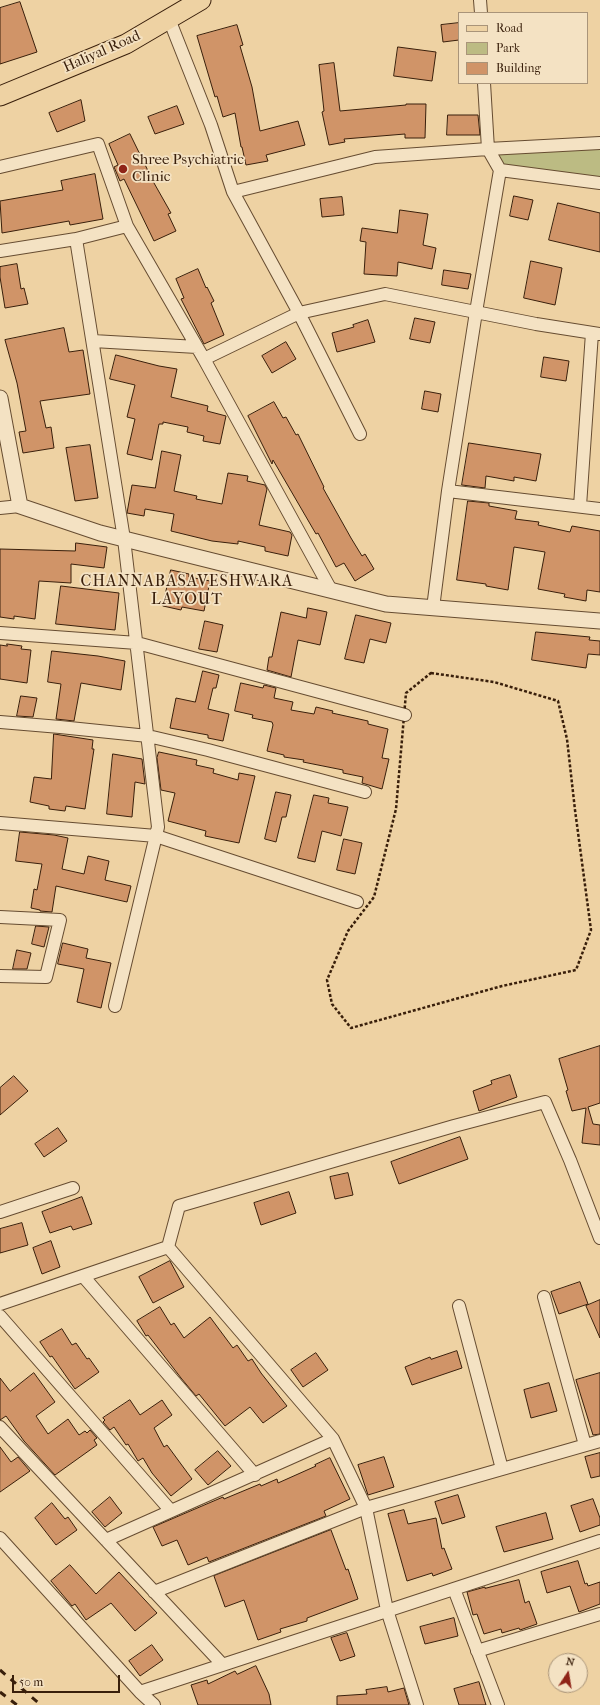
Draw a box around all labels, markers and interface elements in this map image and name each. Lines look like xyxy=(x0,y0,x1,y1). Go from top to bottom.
legend xyxy=(458,12,588,84)
text: Road xyxy=(496,21,523,35)
street label: Haliyal Road xyxy=(61,27,143,77)
text: Park xyxy=(496,41,520,55)
text: Building xyxy=(496,61,541,75)
place label: Shree Psychiatric Clinic xyxy=(132,151,244,186)
marker: Shree Psychiatric Clinic xyxy=(117,163,129,175)
district label: CHANNABASAVESHWARA LAYOUT xyxy=(81,572,293,610)
north arrow xyxy=(548,1653,588,1693)
text: N xyxy=(565,1655,576,1669)
scale bar xyxy=(14,1667,122,1693)
text: 50 m xyxy=(19,1675,43,1689)

